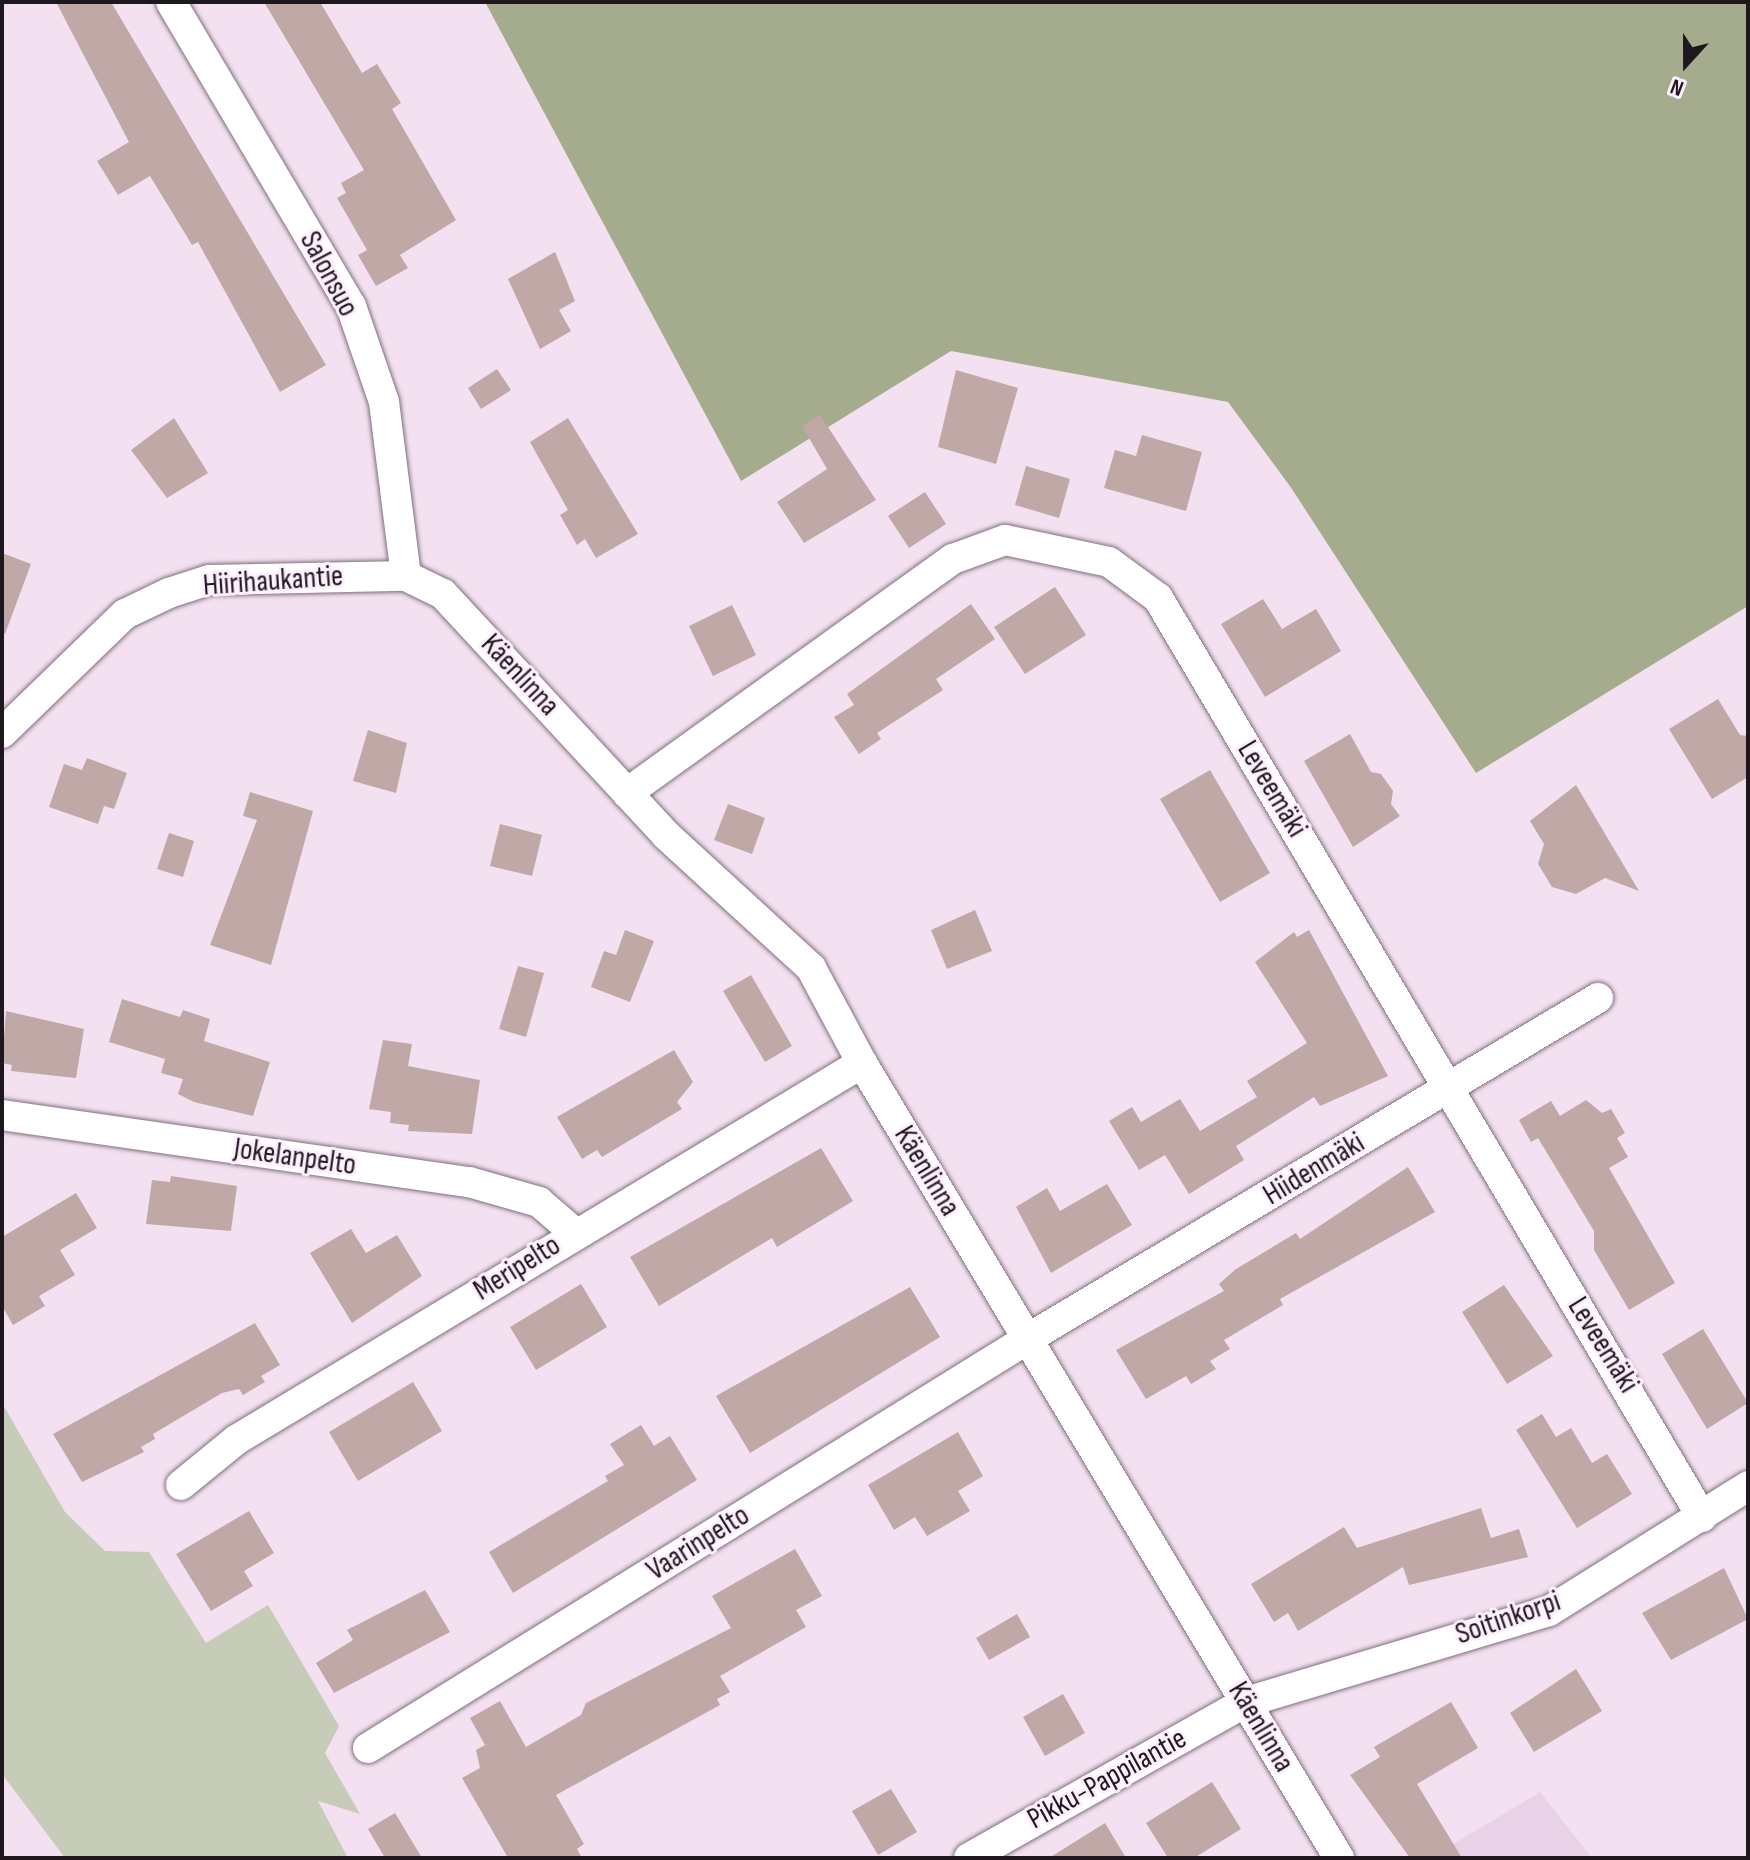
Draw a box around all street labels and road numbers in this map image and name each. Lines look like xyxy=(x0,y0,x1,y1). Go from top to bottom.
street label: Salonsuo xyxy=(292,225,366,323)
street label: Hiirihaukantie xyxy=(202,558,344,604)
street label: Käenlinna xyxy=(473,627,567,723)
street label: Leveemäki xyxy=(1229,734,1315,844)
street label: Käenlinna xyxy=(886,1119,968,1223)
street label: Hiidenmäki xyxy=(1257,1125,1371,1213)
street label: Jokelanpelto xyxy=(232,1131,358,1183)
street label: Meripelto xyxy=(467,1227,567,1309)
street label: Leveemäki xyxy=(1560,1291,1646,1399)
street label: Vaarinpelto xyxy=(640,1497,756,1589)
street label: Soitinkorpi xyxy=(1451,1583,1565,1653)
street label: Käenlinna xyxy=(1220,1675,1302,1779)
street label: Pikku-Pappilantie xyxy=(1021,1721,1193,1837)

